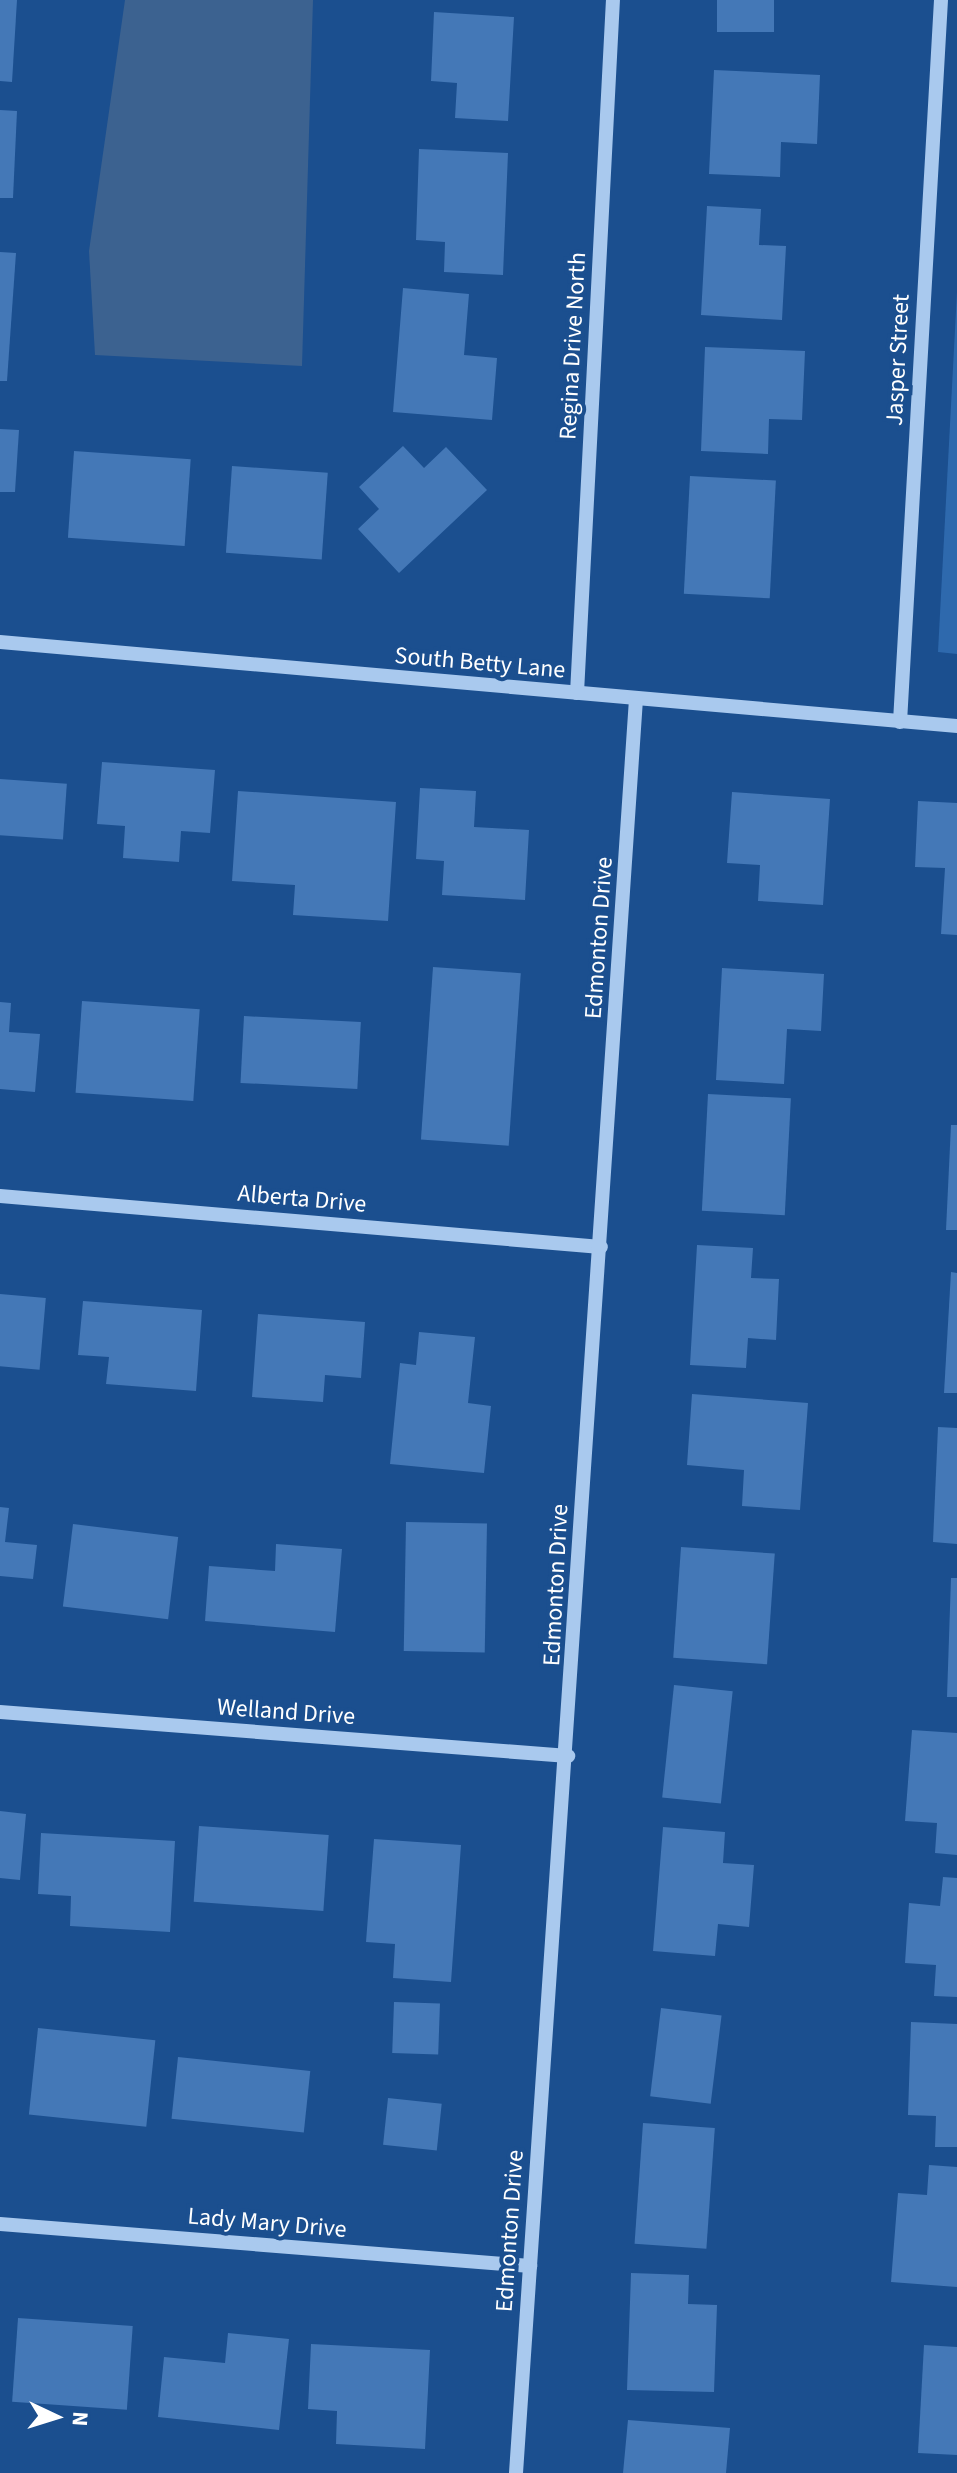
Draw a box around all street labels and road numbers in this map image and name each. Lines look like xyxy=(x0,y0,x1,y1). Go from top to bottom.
street label: Regina Drive North xyxy=(554,251,592,441)
street label: Jasper Street xyxy=(880,293,916,427)
street label: South Betty Lane xyxy=(393,641,567,685)
street label: Edmonton Drive xyxy=(579,856,619,1020)
street label: Alberta Drive xyxy=(236,1179,368,1219)
street label: Edmonton Drive xyxy=(537,1503,575,1667)
street label: Welland Drive xyxy=(216,1693,356,1731)
street label: Edmonton Drive xyxy=(490,2149,530,2313)
street label: Lady Mary Drive xyxy=(186,2202,348,2244)

